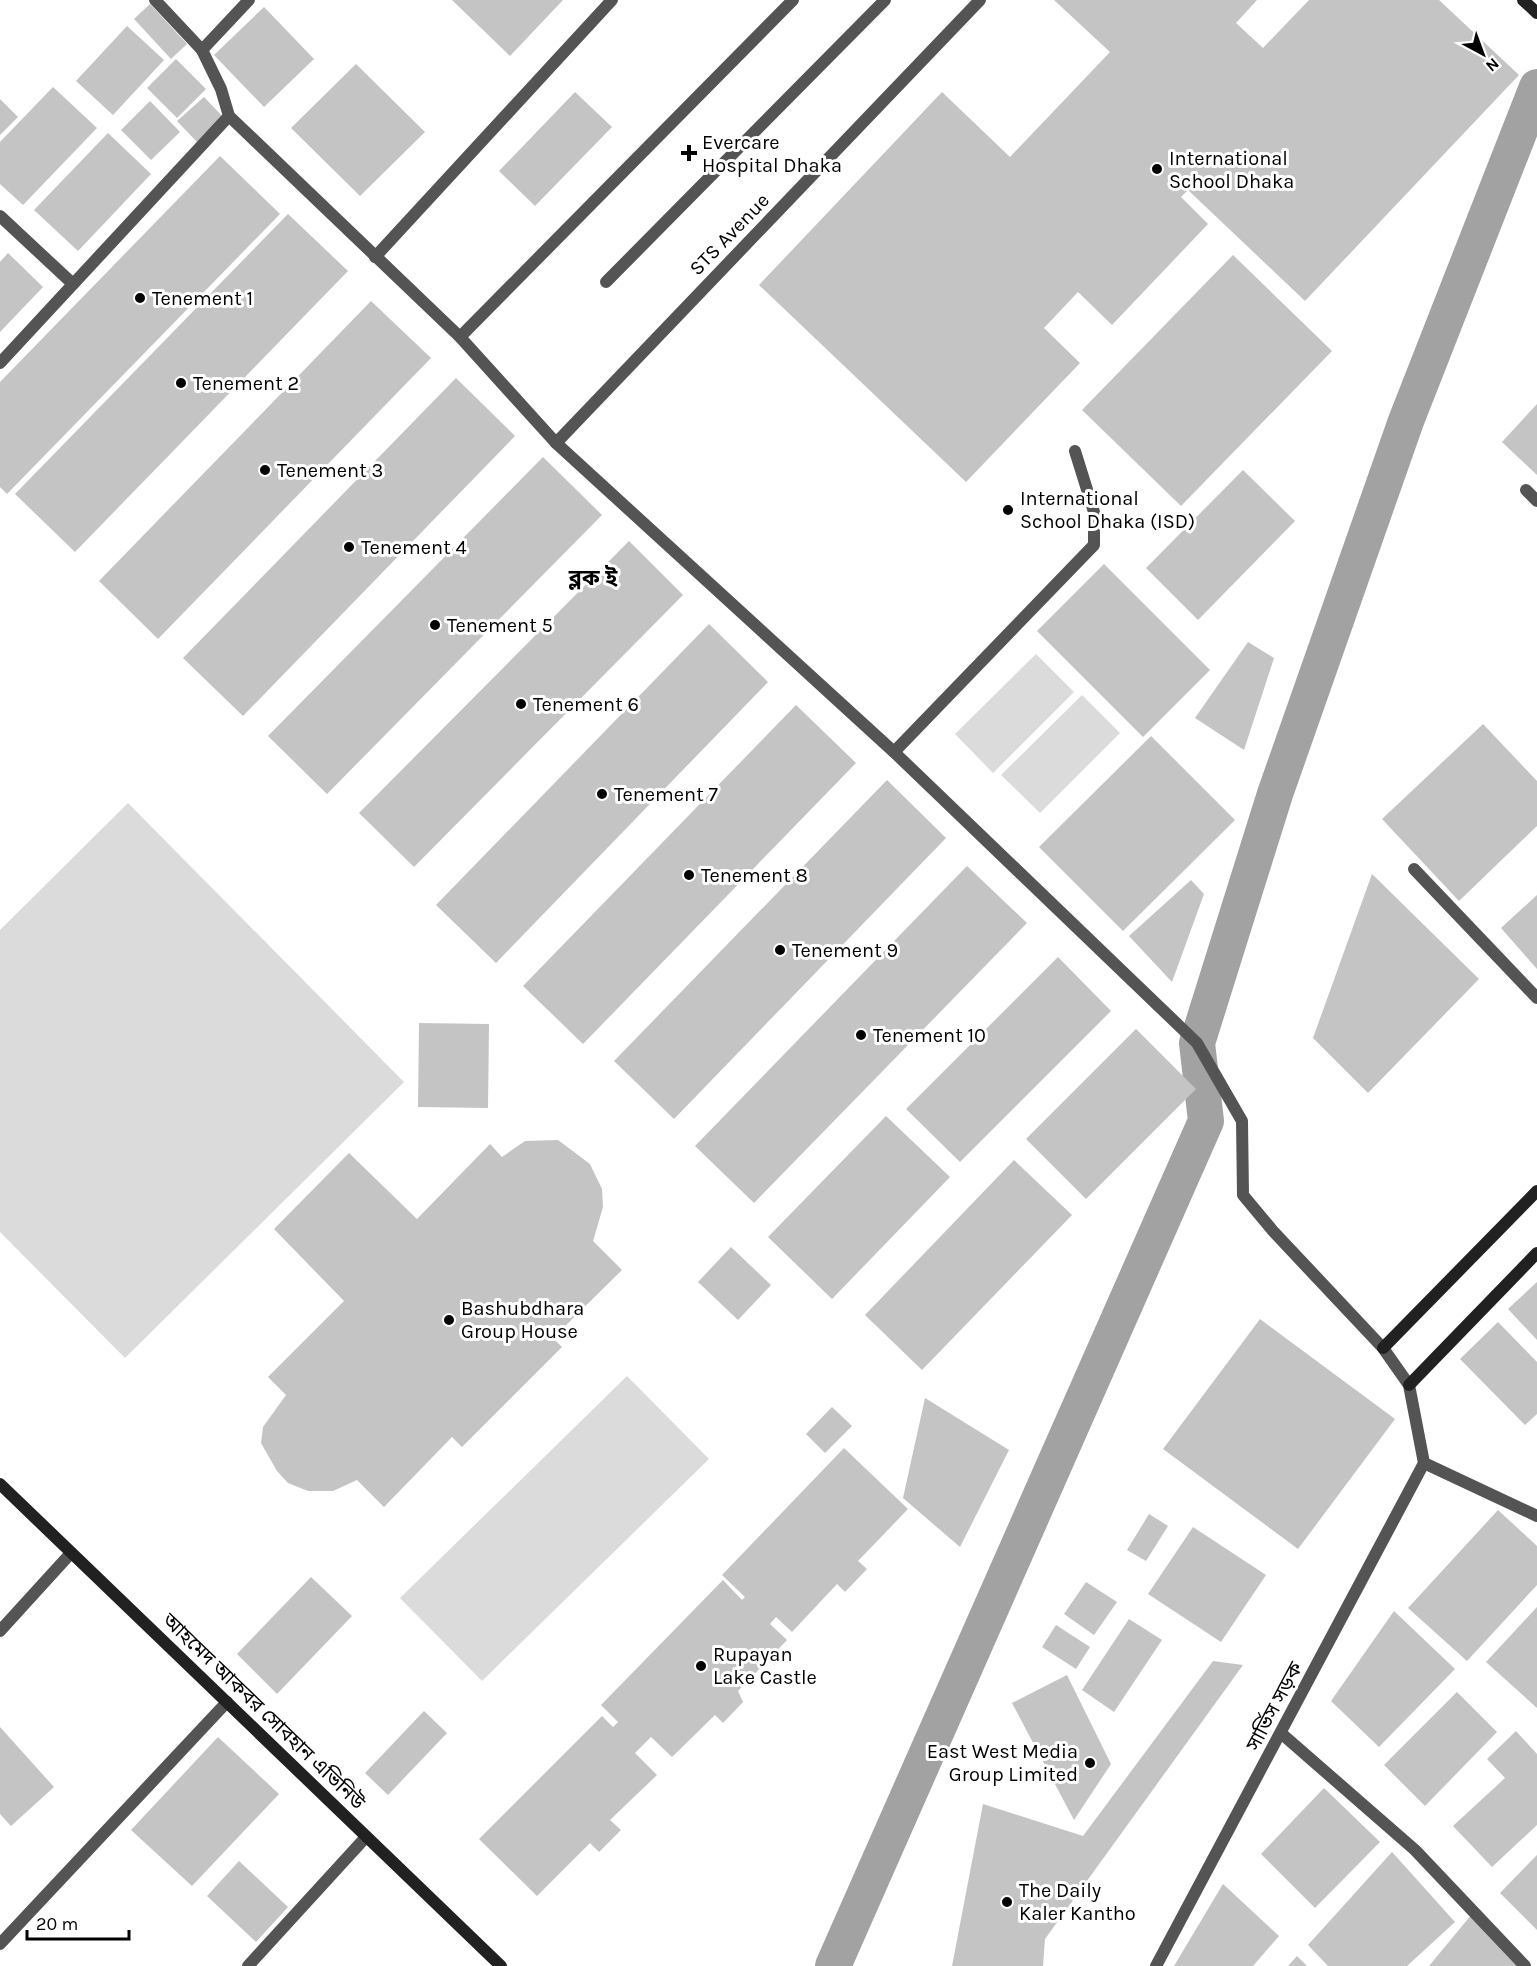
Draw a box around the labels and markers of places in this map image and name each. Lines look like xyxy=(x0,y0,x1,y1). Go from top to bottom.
place label: Evercare Hospital Dhaka xyxy=(702,131,842,177)
marker: Evercare Hospital Dhaka xyxy=(680,144,698,162)
place label: International School Dhaka xyxy=(1169,147,1294,193)
marker: International School Dhaka xyxy=(1150,162,1164,176)
place label: Tenement 1 xyxy=(152,287,253,310)
marker: Tenement 1 xyxy=(133,291,147,305)
place label: Tenement 2 xyxy=(193,372,299,395)
marker: Tenement 2 xyxy=(174,376,188,390)
place label: Tenement 3 xyxy=(277,459,383,482)
marker: Tenement 3 xyxy=(258,463,272,477)
place label: International School Dhaka (ISD) xyxy=(1020,487,1195,533)
marker: International School Dhaka (ISD) xyxy=(1001,503,1015,517)
place label: Tenement 4 xyxy=(361,536,467,559)
marker: Tenement 4 xyxy=(342,540,356,554)
place label: Tenement 5 xyxy=(447,614,553,637)
marker: Tenement 5 xyxy=(428,618,442,632)
place label: Tenement 6 xyxy=(533,693,639,716)
marker: Tenement 6 xyxy=(514,697,528,711)
place label: Tenement 7 xyxy=(614,783,718,806)
marker: Tenement 7 xyxy=(595,787,609,801)
place label: Tenement 8 xyxy=(701,864,808,887)
marker: Tenement 8 xyxy=(682,868,696,882)
place label: Tenement 9 xyxy=(792,939,898,962)
marker: Tenement 9 xyxy=(773,943,787,957)
place label: Tenement 10 xyxy=(873,1024,986,1047)
marker: Tenement 10 xyxy=(854,1028,868,1042)
place label: Bashubdhara Group House xyxy=(461,1297,584,1343)
marker: Bashubdhara Group House xyxy=(442,1313,456,1327)
place label: Rupayan Lake Castle xyxy=(713,1643,817,1689)
marker: Rupayan Lake Castle xyxy=(694,1659,708,1673)
place label: East West Media Group Limited xyxy=(927,1740,1078,1786)
marker: East West Media Group Limited xyxy=(1083,1756,1097,1770)
place label: The Daily Kaler Kantho xyxy=(1019,1879,1136,1925)
marker: The Daily Kaler Kantho xyxy=(1000,1895,1014,1909)

